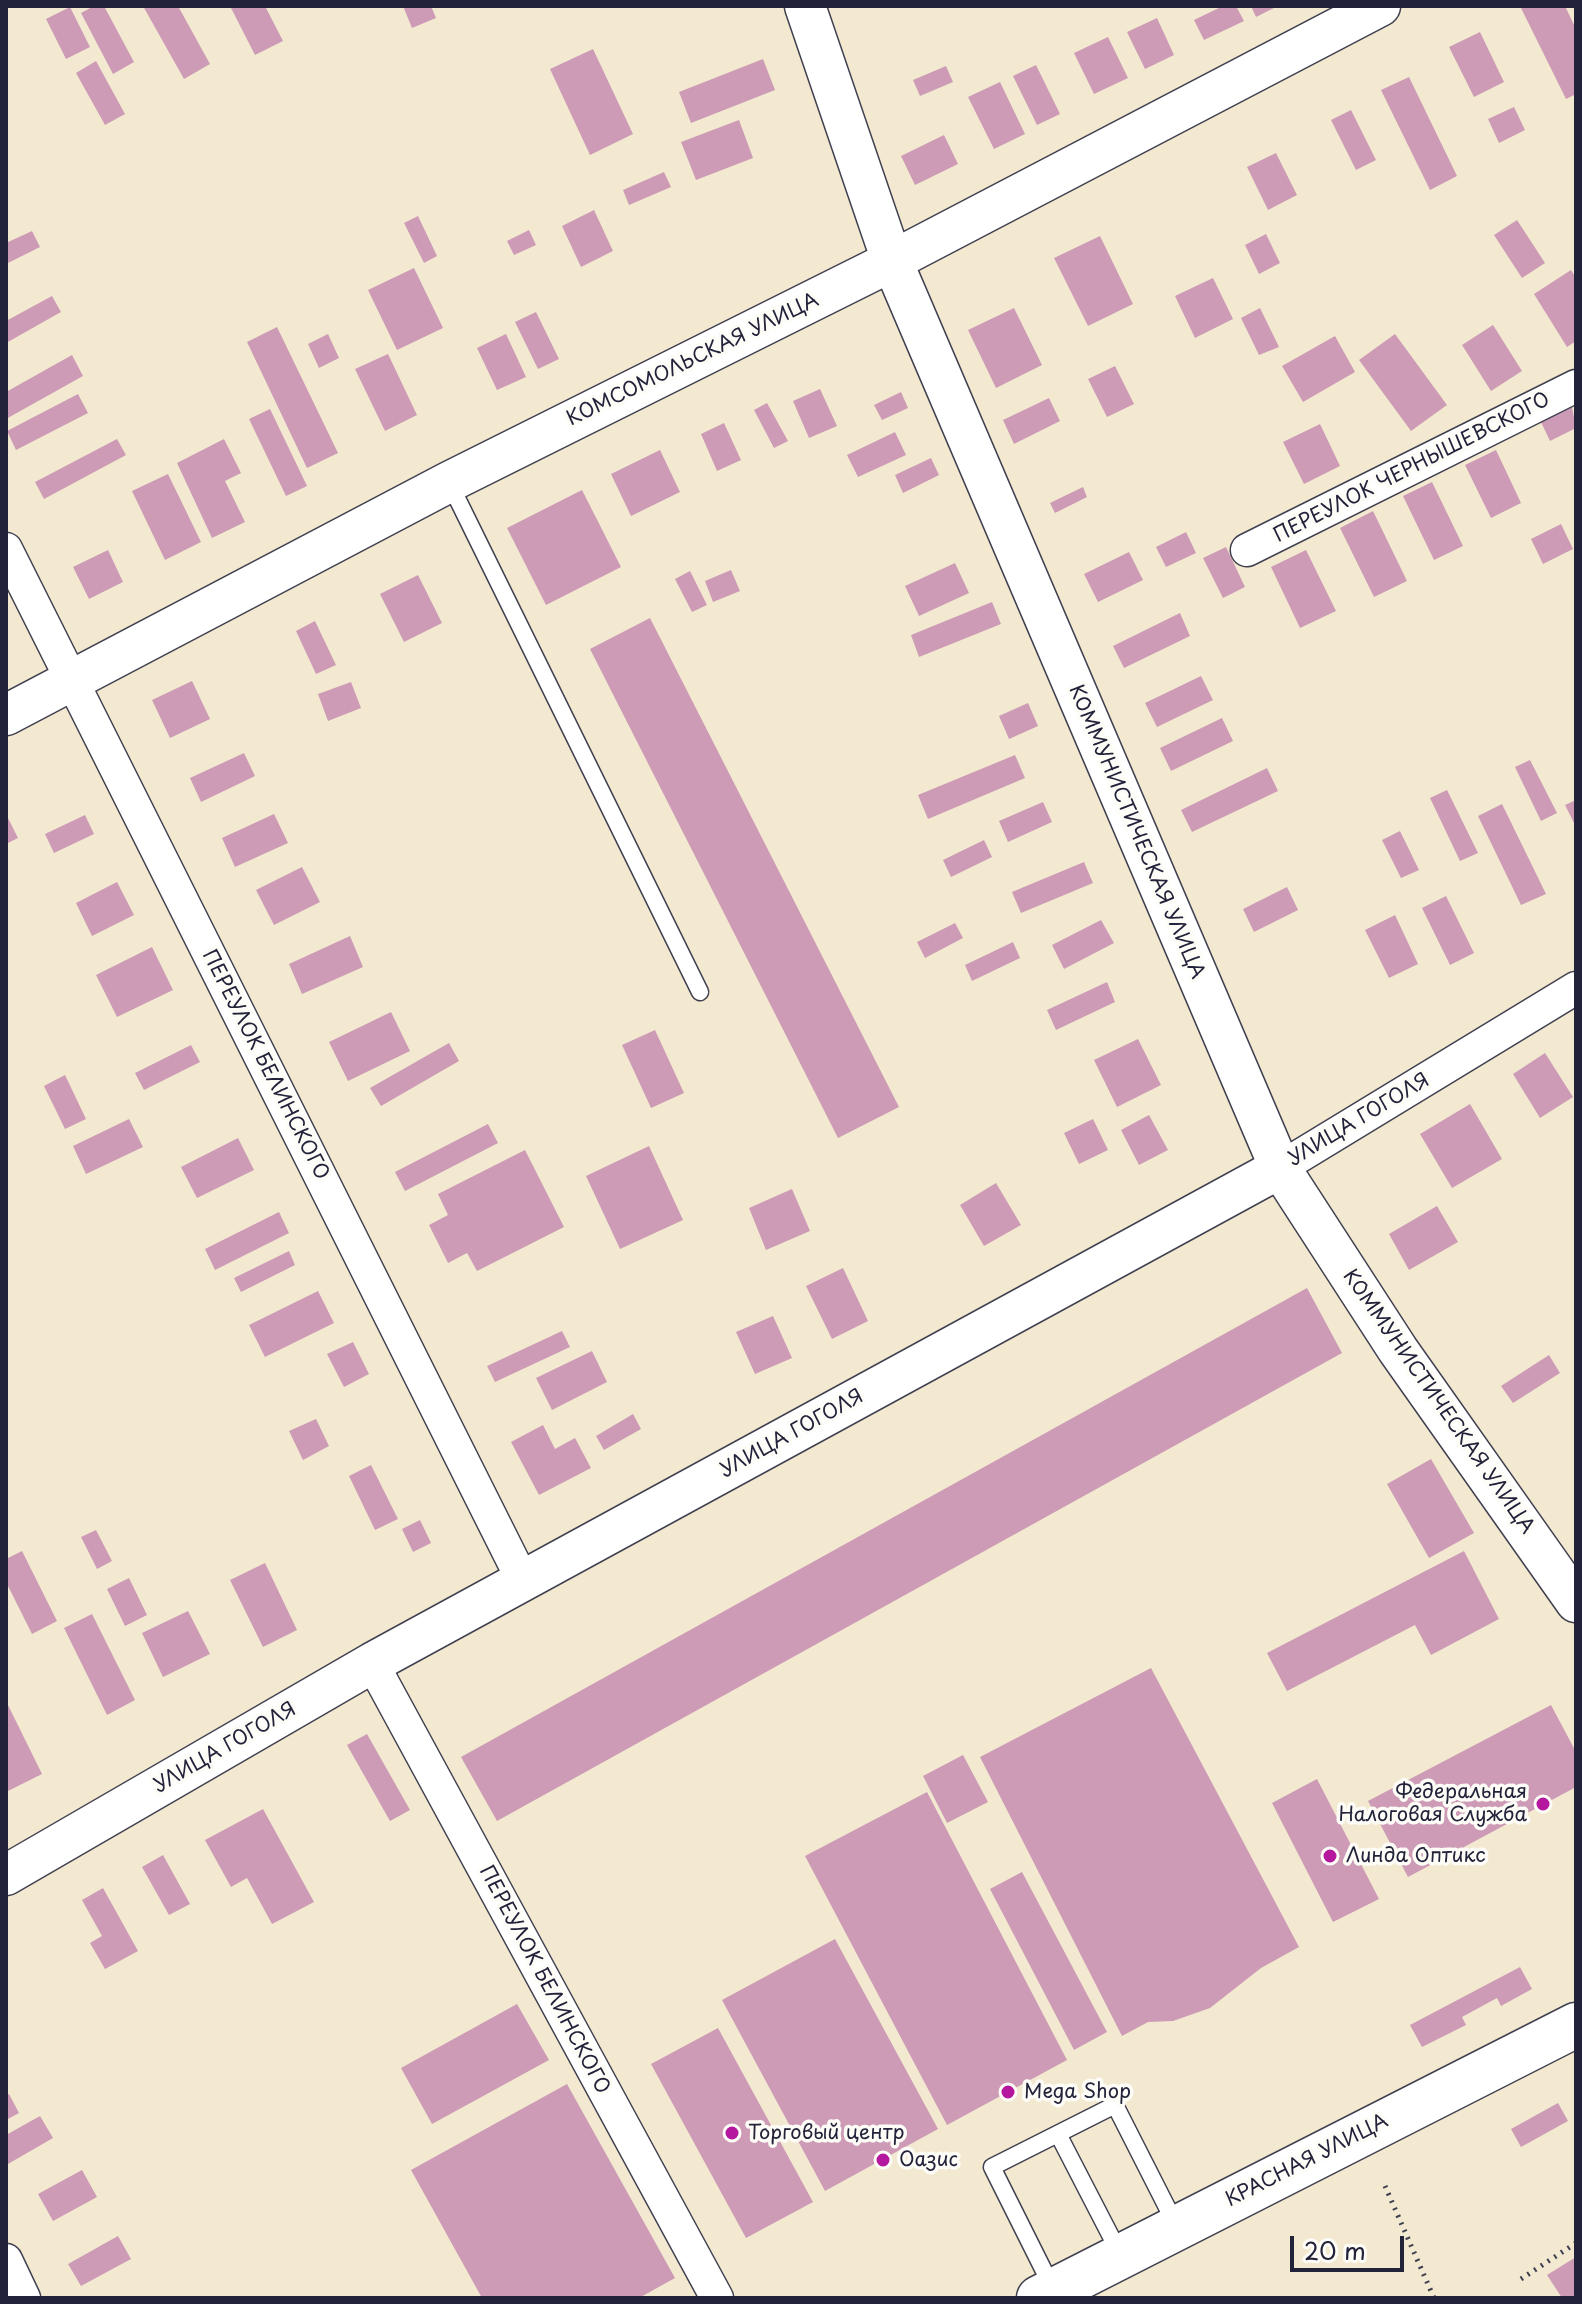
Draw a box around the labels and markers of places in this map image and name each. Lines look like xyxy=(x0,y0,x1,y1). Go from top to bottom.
place label: Федеральная Налоговая Служба xyxy=(1338,1780,1527,1827)
marker: Федеральная Налоговая Служба xyxy=(1534,1795,1552,1813)
place label: Линда Оптикс xyxy=(1346,1844,1486,1868)
marker: Линда Оптикс xyxy=(1321,1847,1339,1865)
place label: Mega Shop xyxy=(1024,2080,1131,2104)
marker: Mega Shop xyxy=(999,2083,1017,2101)
place label: Торговый центр xyxy=(748,2121,904,2145)
marker: Торговый центр xyxy=(723,2124,741,2142)
place label: Оазис xyxy=(899,2148,958,2172)
marker: Оазис xyxy=(874,2151,892,2169)

